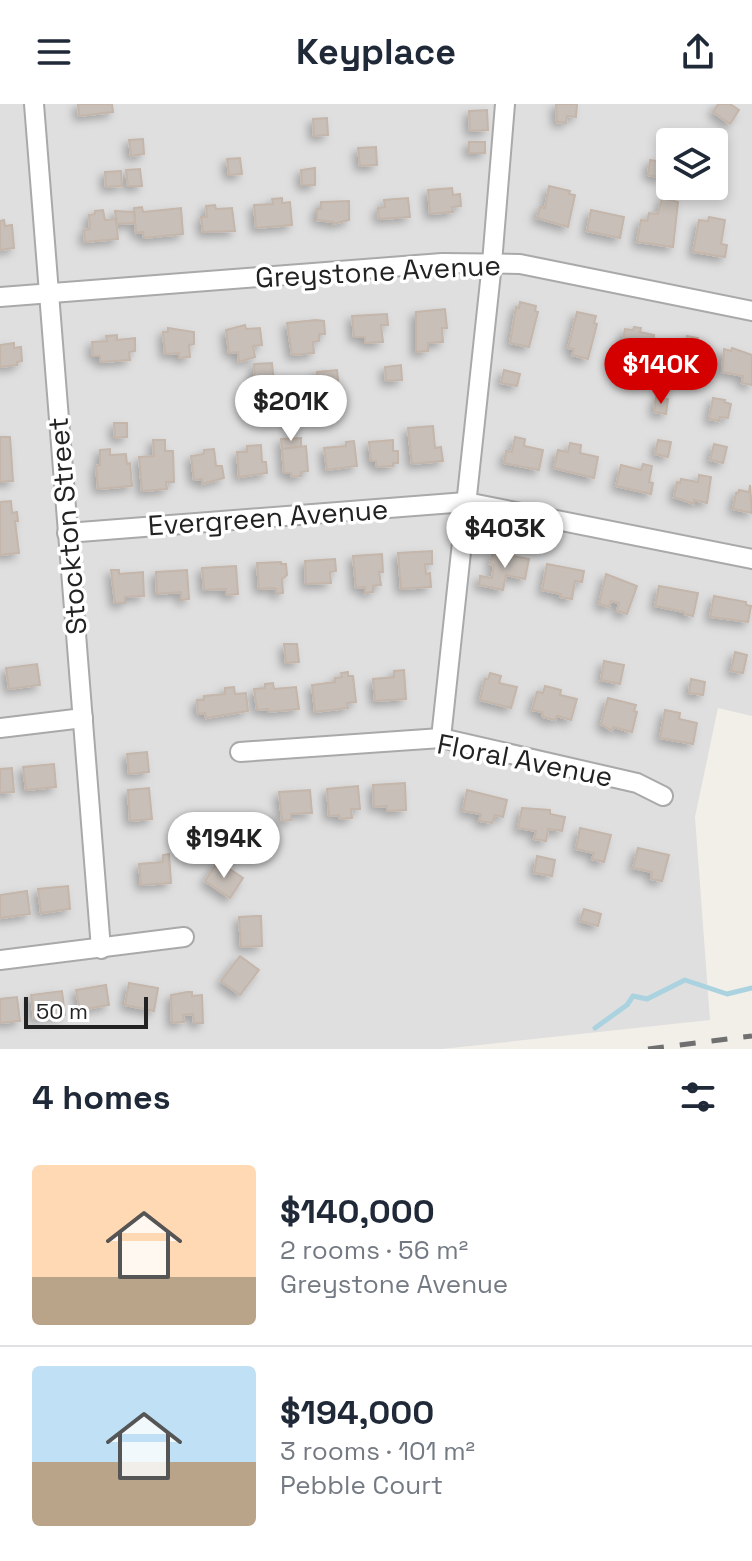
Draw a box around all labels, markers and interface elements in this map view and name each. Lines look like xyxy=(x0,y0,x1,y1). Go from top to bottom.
text: Keyplace xyxy=(296,29,456,75)
icon: menu xyxy=(32,30,76,74)
icon: share xyxy=(676,30,720,74)
map controls xyxy=(656,128,728,200)
button: layers xyxy=(656,128,728,200)
street label: Greystone Avenue xyxy=(254,247,502,295)
pin: $140K xyxy=(605,338,717,406)
text: $140K xyxy=(622,347,700,381)
pin: $201K xyxy=(235,375,347,443)
text: $201K xyxy=(253,384,329,418)
street label: Stockton Street xyxy=(40,416,94,636)
street label: Evergreen Avenue xyxy=(147,491,389,543)
pin: $403K xyxy=(449,502,561,570)
text: $403K xyxy=(464,511,546,545)
street label: Floral Avenue xyxy=(434,725,616,795)
pin: $194K xyxy=(168,812,280,880)
text: $194K xyxy=(186,821,262,855)
scale bar xyxy=(24,993,148,1029)
text: 50 m xyxy=(36,997,88,1025)
icon: filters xyxy=(676,1075,720,1119)
text: 4 homes xyxy=(32,1076,170,1119)
text: $140,000 xyxy=(280,1190,435,1233)
icon: home xyxy=(96,1197,192,1293)
text: 2 rooms · 56 m² xyxy=(280,1233,468,1267)
text: Greystone Avenue xyxy=(280,1267,508,1301)
text: $194,000 xyxy=(280,1391,434,1434)
icon: home xyxy=(96,1398,192,1494)
text: 3 rooms · 101 m² xyxy=(280,1434,475,1468)
text: Pebble Court xyxy=(280,1468,443,1502)

